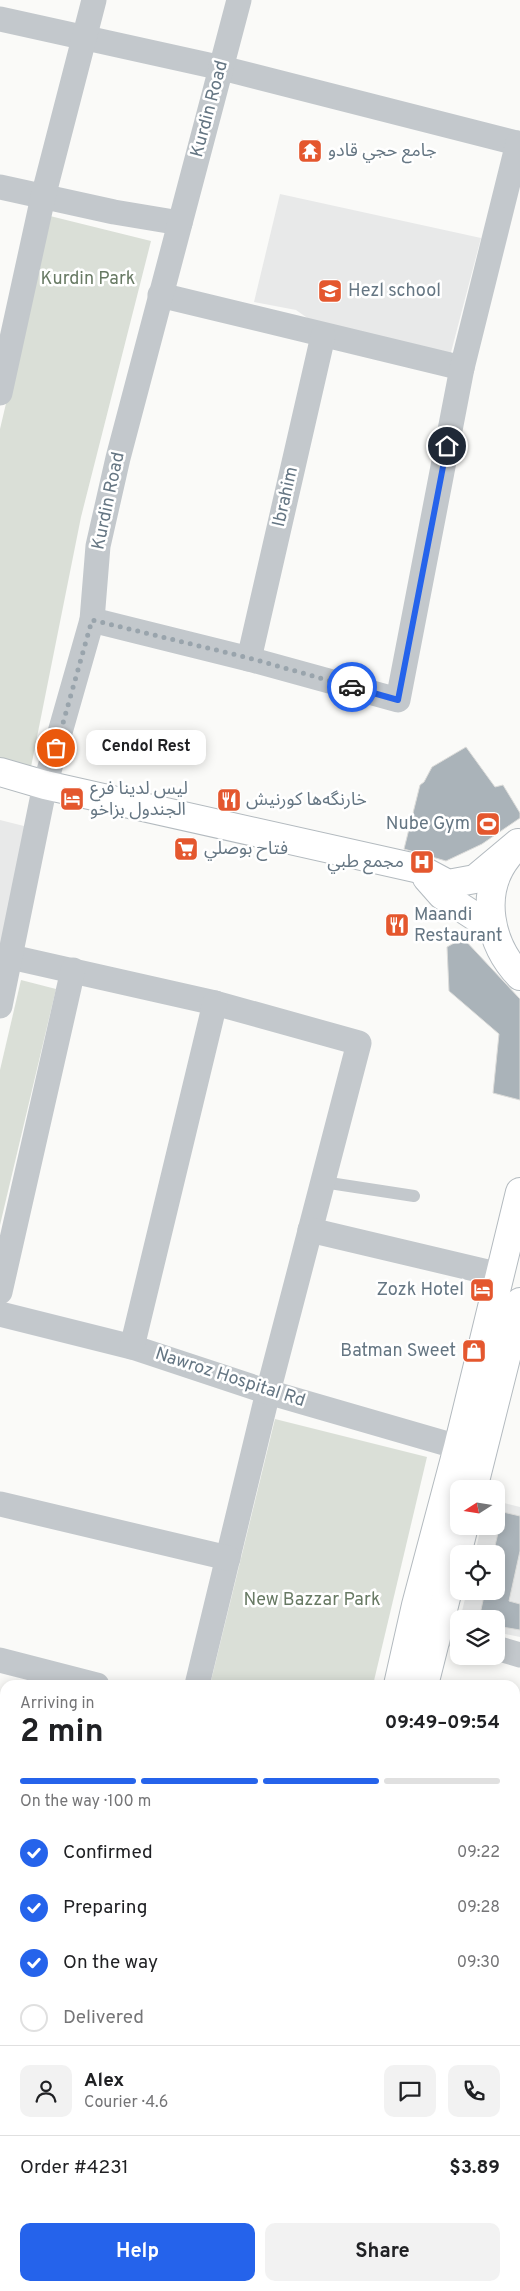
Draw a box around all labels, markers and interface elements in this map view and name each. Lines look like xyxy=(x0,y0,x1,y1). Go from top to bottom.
street label: Kurdin Road xyxy=(186,58,234,160)
temple icon: جامع حجي قادو xyxy=(297,138,323,164)
place label: جامع حجي قادو xyxy=(328,140,437,164)
park label: Kurdin Park xyxy=(41,268,135,291)
school or university icon: Hezl school xyxy=(317,278,343,304)
place label: Hezl school xyxy=(348,280,441,303)
pin xyxy=(426,425,468,467)
icon: home xyxy=(433,432,461,460)
street label: Kurdin Road xyxy=(87,450,131,552)
street label: Ibrahim xyxy=(268,465,304,529)
courier xyxy=(327,662,377,712)
icon: car xyxy=(338,673,366,701)
pin xyxy=(35,727,77,769)
callout: Cendol Rest xyxy=(86,730,206,766)
icon: bag xyxy=(42,734,70,762)
text: Cendol Rest xyxy=(102,737,190,757)
place label: ليس لدينا فرع الجندول بزاخو xyxy=(90,778,188,822)
hotel icon: ليس لدينا فرع الجندول بزاخو xyxy=(59,786,85,812)
restaurant icon: خارنگه‌ها كورنيش xyxy=(216,787,242,813)
place label: خارنگه‌ها كورنيش xyxy=(246,789,367,812)
sports icon: Nube Gym xyxy=(475,811,501,837)
place label: Nube Gym xyxy=(386,813,470,836)
supermarket icon: فتاح بوصلي xyxy=(173,836,199,862)
place label: فتاح بوصلي xyxy=(204,838,288,861)
hospital icon: مجمع طبي xyxy=(409,849,435,875)
place label: مجمع طبي xyxy=(327,851,404,875)
place label: Maandi Restaurant xyxy=(414,904,503,948)
restaurant icon: Maandi Restaurant xyxy=(384,912,410,938)
hotel icon: Zozk Hotel xyxy=(469,1277,495,1303)
place label: Zozk Hotel xyxy=(376,1279,464,1302)
shop icon: Batman Sweet xyxy=(461,1338,487,1364)
place label: Batman Sweet xyxy=(340,1340,456,1363)
street label: Nawroz Hospital Rd xyxy=(152,1343,308,1413)
north arrow xyxy=(450,1480,505,1535)
map controls xyxy=(450,1480,505,1665)
button: locate xyxy=(450,1545,505,1600)
park label: New Bazzar Park xyxy=(243,1589,381,1612)
button: layers xyxy=(450,1610,505,1665)
text: Arriving in xyxy=(20,1694,95,1714)
text: 09:49–09:54 xyxy=(385,1711,500,1735)
text: 2 min xyxy=(20,1713,104,1753)
text: On the way · 100 m xyxy=(20,1792,151,1812)
icon: check xyxy=(20,1839,48,1867)
text: Confirmed xyxy=(63,1841,153,1865)
text: 09:22 xyxy=(457,1843,500,1863)
icon: check xyxy=(20,1894,48,1922)
text: Preparing xyxy=(63,1896,147,1920)
text: 09:28 xyxy=(457,1898,500,1918)
icon: check xyxy=(20,1949,48,1977)
text: On the way xyxy=(63,1951,158,1975)
text: 09:30 xyxy=(457,1953,500,1973)
text: Delivered xyxy=(63,2006,144,2030)
button: person xyxy=(20,2065,72,2117)
button: chat xyxy=(384,2065,436,2117)
button: phone xyxy=(448,2065,500,2117)
text: Alex xyxy=(84,2069,124,2093)
text: Courier · 4.6 xyxy=(84,2093,168,2113)
text: Order #4231 xyxy=(20,2156,129,2180)
text: $3.89 xyxy=(449,2156,500,2180)
button: Help xyxy=(20,2223,255,2281)
button: Share xyxy=(265,2223,500,2281)

